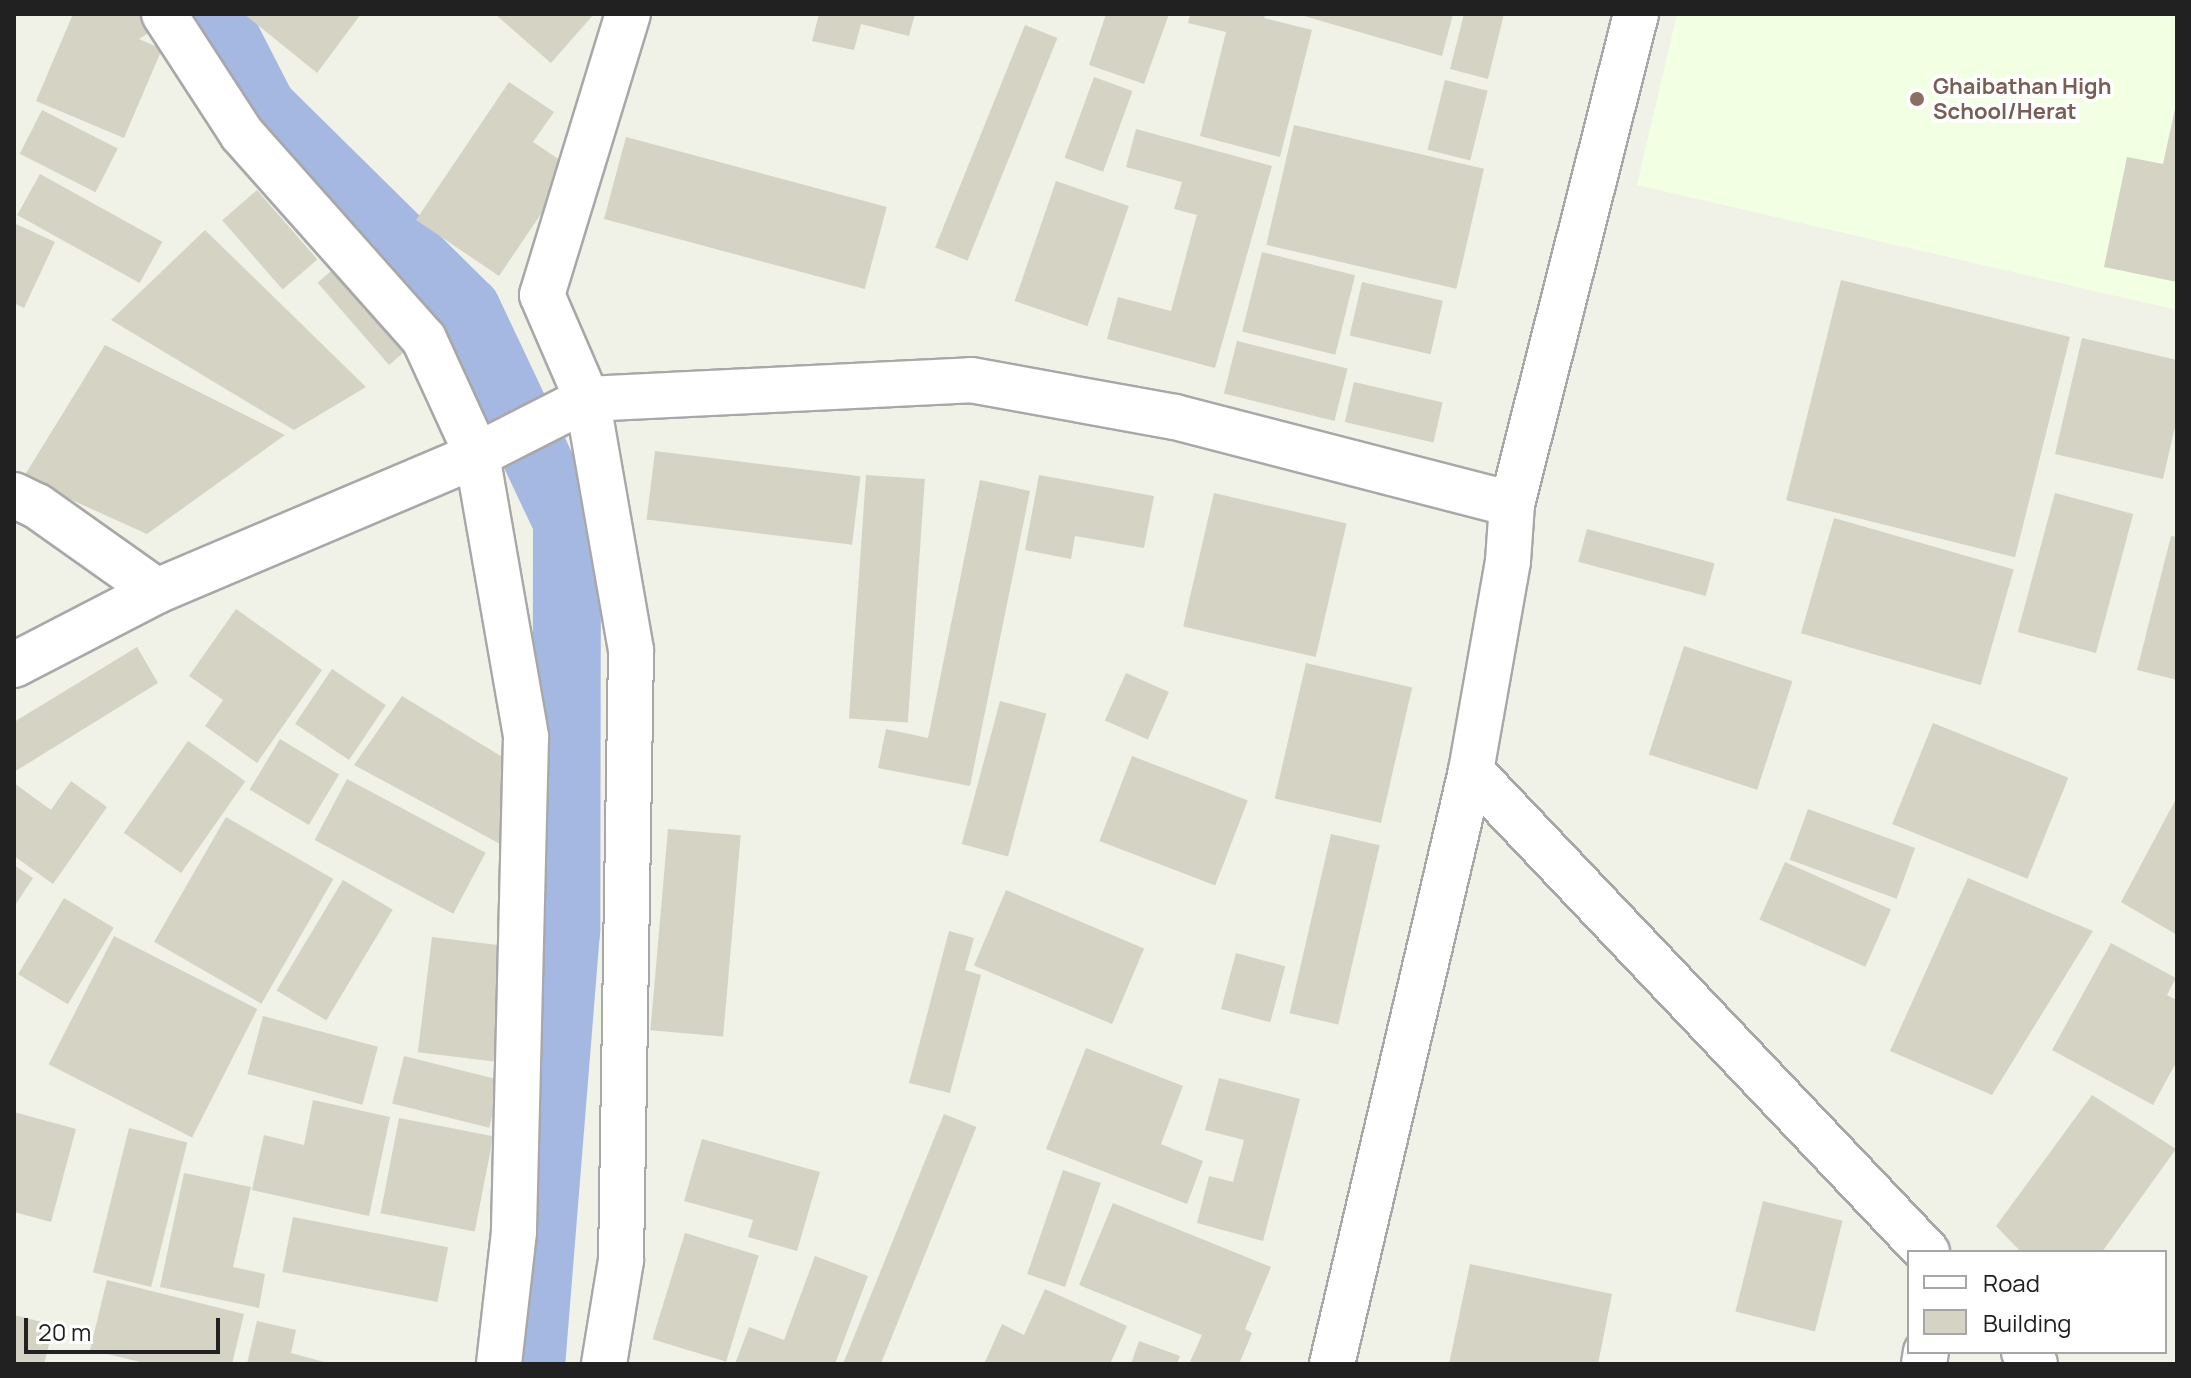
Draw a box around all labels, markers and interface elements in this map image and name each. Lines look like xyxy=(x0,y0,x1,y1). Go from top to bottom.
place label: Ghaibathan High School/Herat xyxy=(1933,73,2111,124)
marker: Ghaibathan High School/Herat xyxy=(1908,90,1926,108)
legend xyxy=(1907,1250,2167,1354)
text: Road xyxy=(1983,1266,2040,1299)
scale bar xyxy=(28,1302,224,1352)
text: Building xyxy=(1983,1306,2071,1339)
text: 20 m xyxy=(38,1315,91,1348)

